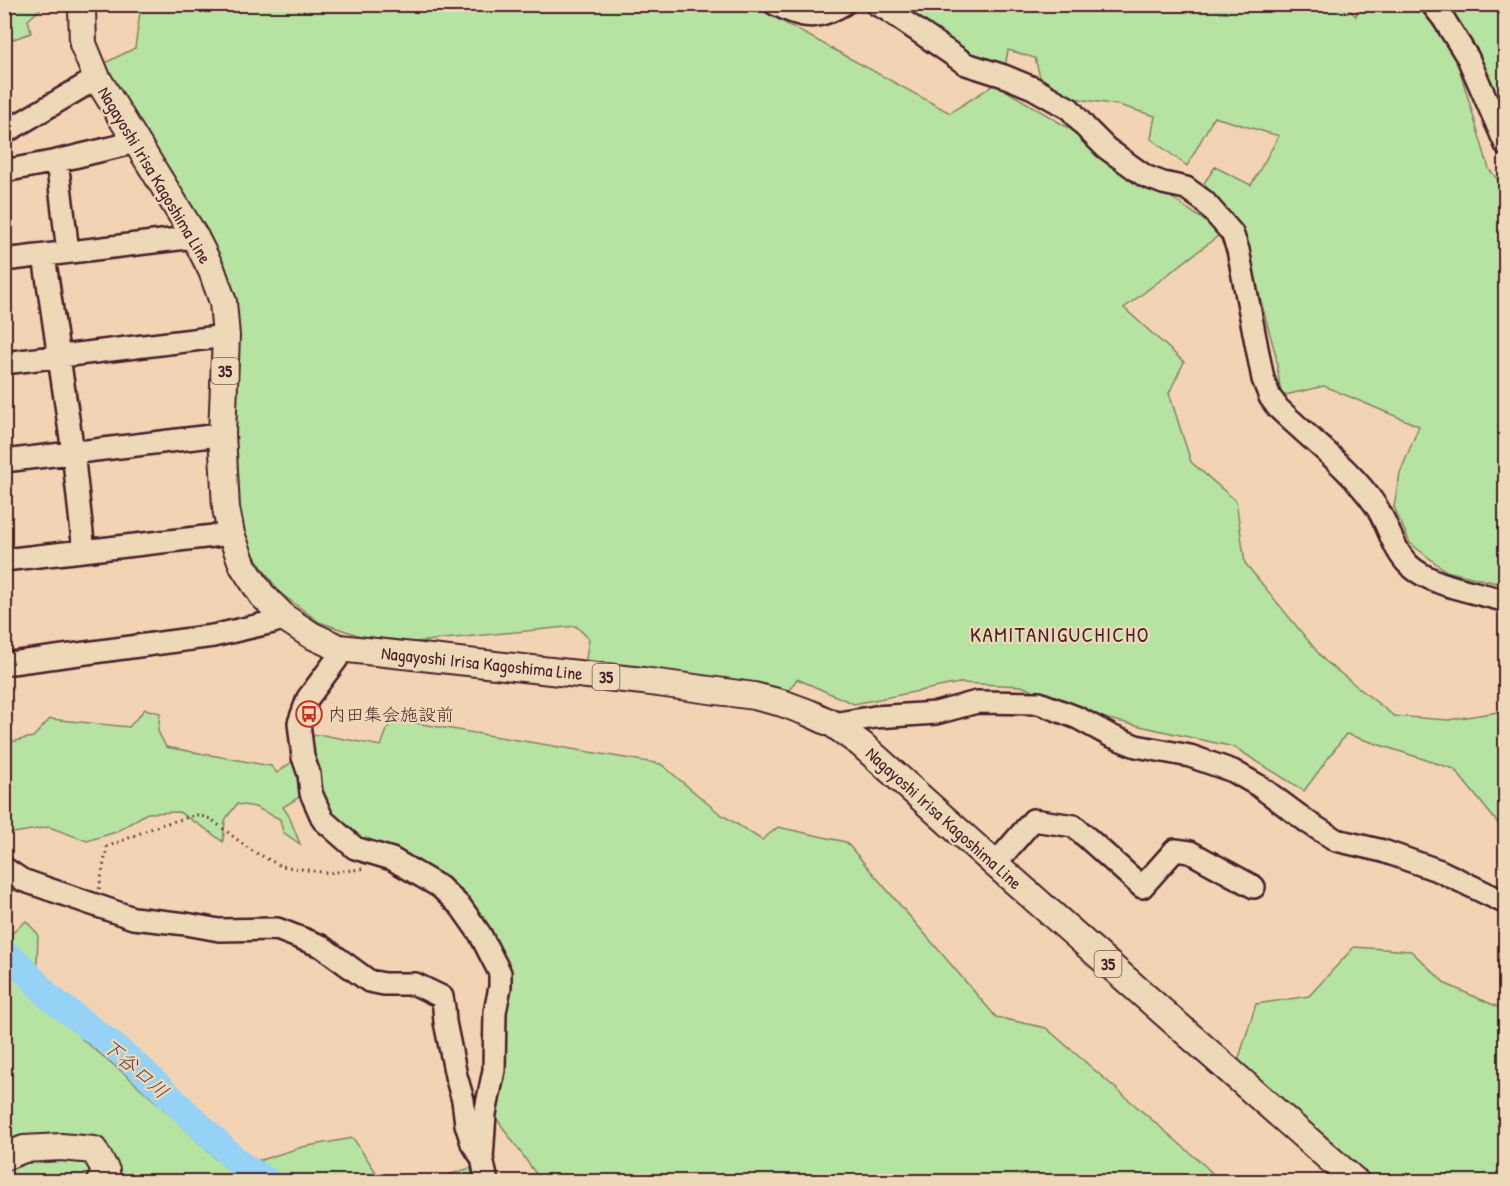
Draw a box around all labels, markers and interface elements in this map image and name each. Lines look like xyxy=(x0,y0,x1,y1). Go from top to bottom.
street label: Nagayoshi Irisa Kagoshima Line xyxy=(92,82,218,268)
road number: 35 xyxy=(212,358,238,384)
district label: KAMITANIGUCHICHO xyxy=(970,620,1150,649)
street label: Nagayoshi Irisa Kagoshima Line xyxy=(380,640,584,686)
road number: 35 xyxy=(592,664,620,690)
bus stop icon: 内田集会施設前 xyxy=(294,699,324,729)
place label: 内田集会施設前 xyxy=(328,702,454,727)
street label: Nagayoshi Irisa Kagoshima Line xyxy=(860,741,1028,895)
road number: 35 xyxy=(1094,951,1122,977)
water label: 下谷口川 xyxy=(97,1032,175,1104)

